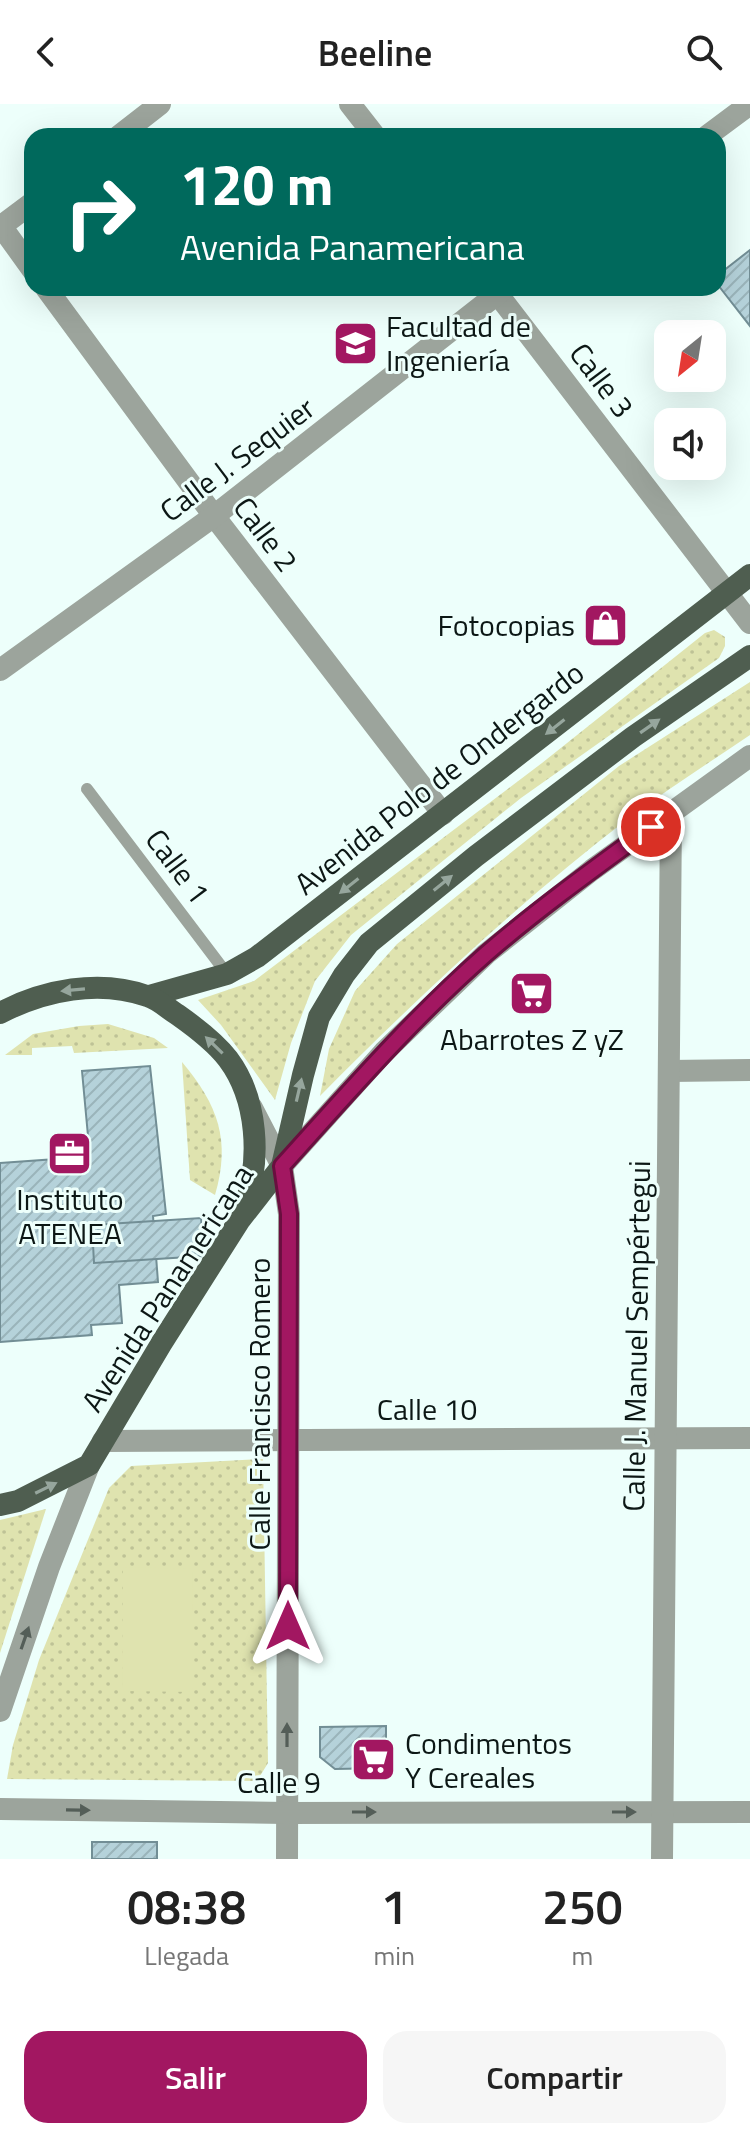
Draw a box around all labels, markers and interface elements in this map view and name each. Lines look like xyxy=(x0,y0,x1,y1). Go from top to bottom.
text: Beeline xyxy=(318,25,432,80)
icon: back xyxy=(24,30,68,74)
icon: search xyxy=(682,30,726,74)
text: 120 m xyxy=(180,142,333,227)
icon: right xyxy=(48,160,152,264)
text: Avenida Panamericana xyxy=(180,219,524,274)
place label: Facultad de Ingeniería xyxy=(386,303,531,383)
school or university icon: Facultad de Ingeniería xyxy=(331,319,379,367)
north arrow xyxy=(654,320,726,392)
map controls xyxy=(654,320,726,480)
street label: Calle 3 xyxy=(558,333,646,427)
street label: Calle J. Sequier xyxy=(150,385,324,533)
button: sound xyxy=(654,408,726,480)
street label: Calle 2 xyxy=(222,487,310,581)
shop icon: Fotocopias xyxy=(582,601,630,649)
place label: Fotocopias xyxy=(438,602,575,648)
street label: Avenida Polo de Ondergardo xyxy=(284,650,594,906)
one-way arrow xyxy=(545,718,565,734)
one-way arrow xyxy=(639,719,660,734)
pin xyxy=(617,793,685,861)
icon: arrive xyxy=(629,805,673,849)
street label: Calle 1 xyxy=(134,819,222,913)
one-way arrow xyxy=(433,875,453,892)
one-way arrow xyxy=(339,877,359,894)
supermarket icon: Abarrotes Z yZ xyxy=(508,969,556,1017)
one-way arrow xyxy=(60,984,85,997)
place label: Abarrotes Z yZ xyxy=(440,1016,624,1062)
one-way arrow xyxy=(204,1036,223,1054)
one-way arrow xyxy=(293,1077,306,1102)
office icon: Instituto ATENEA xyxy=(46,1129,94,1177)
street label: Avenida Panamericana xyxy=(70,1155,264,1421)
street label: Calle J. Manuel Sempértegui xyxy=(610,1160,662,1512)
place label: Instituto ATENEA xyxy=(16,1176,124,1256)
street label: Calle Francisco Romero xyxy=(236,1258,282,1550)
street label: Calle 10 xyxy=(377,1386,477,1432)
one-way arrow xyxy=(34,1481,57,1495)
position arrow xyxy=(246,1584,330,1668)
one-way arrow xyxy=(19,1625,32,1649)
place label: Condimentos Y Cereales xyxy=(405,1720,572,1800)
one-way arrow xyxy=(281,1722,293,1747)
supermarket icon: Condimentos Y Cereales xyxy=(350,1736,398,1784)
street label: Calle 9 xyxy=(237,1759,321,1805)
one-way arrow xyxy=(66,1804,91,1816)
one-way arrow xyxy=(352,1806,377,1819)
one-way arrow xyxy=(612,1806,637,1818)
text: 08:38 xyxy=(127,1870,246,1943)
text: 1 xyxy=(381,1870,408,1943)
text: 250 xyxy=(542,1870,623,1943)
text: Llegada xyxy=(144,1936,229,1975)
text: min xyxy=(373,1936,415,1975)
text: m xyxy=(572,1936,593,1975)
button: Salir xyxy=(24,2031,367,2123)
button: Compartir xyxy=(383,2031,726,2123)

